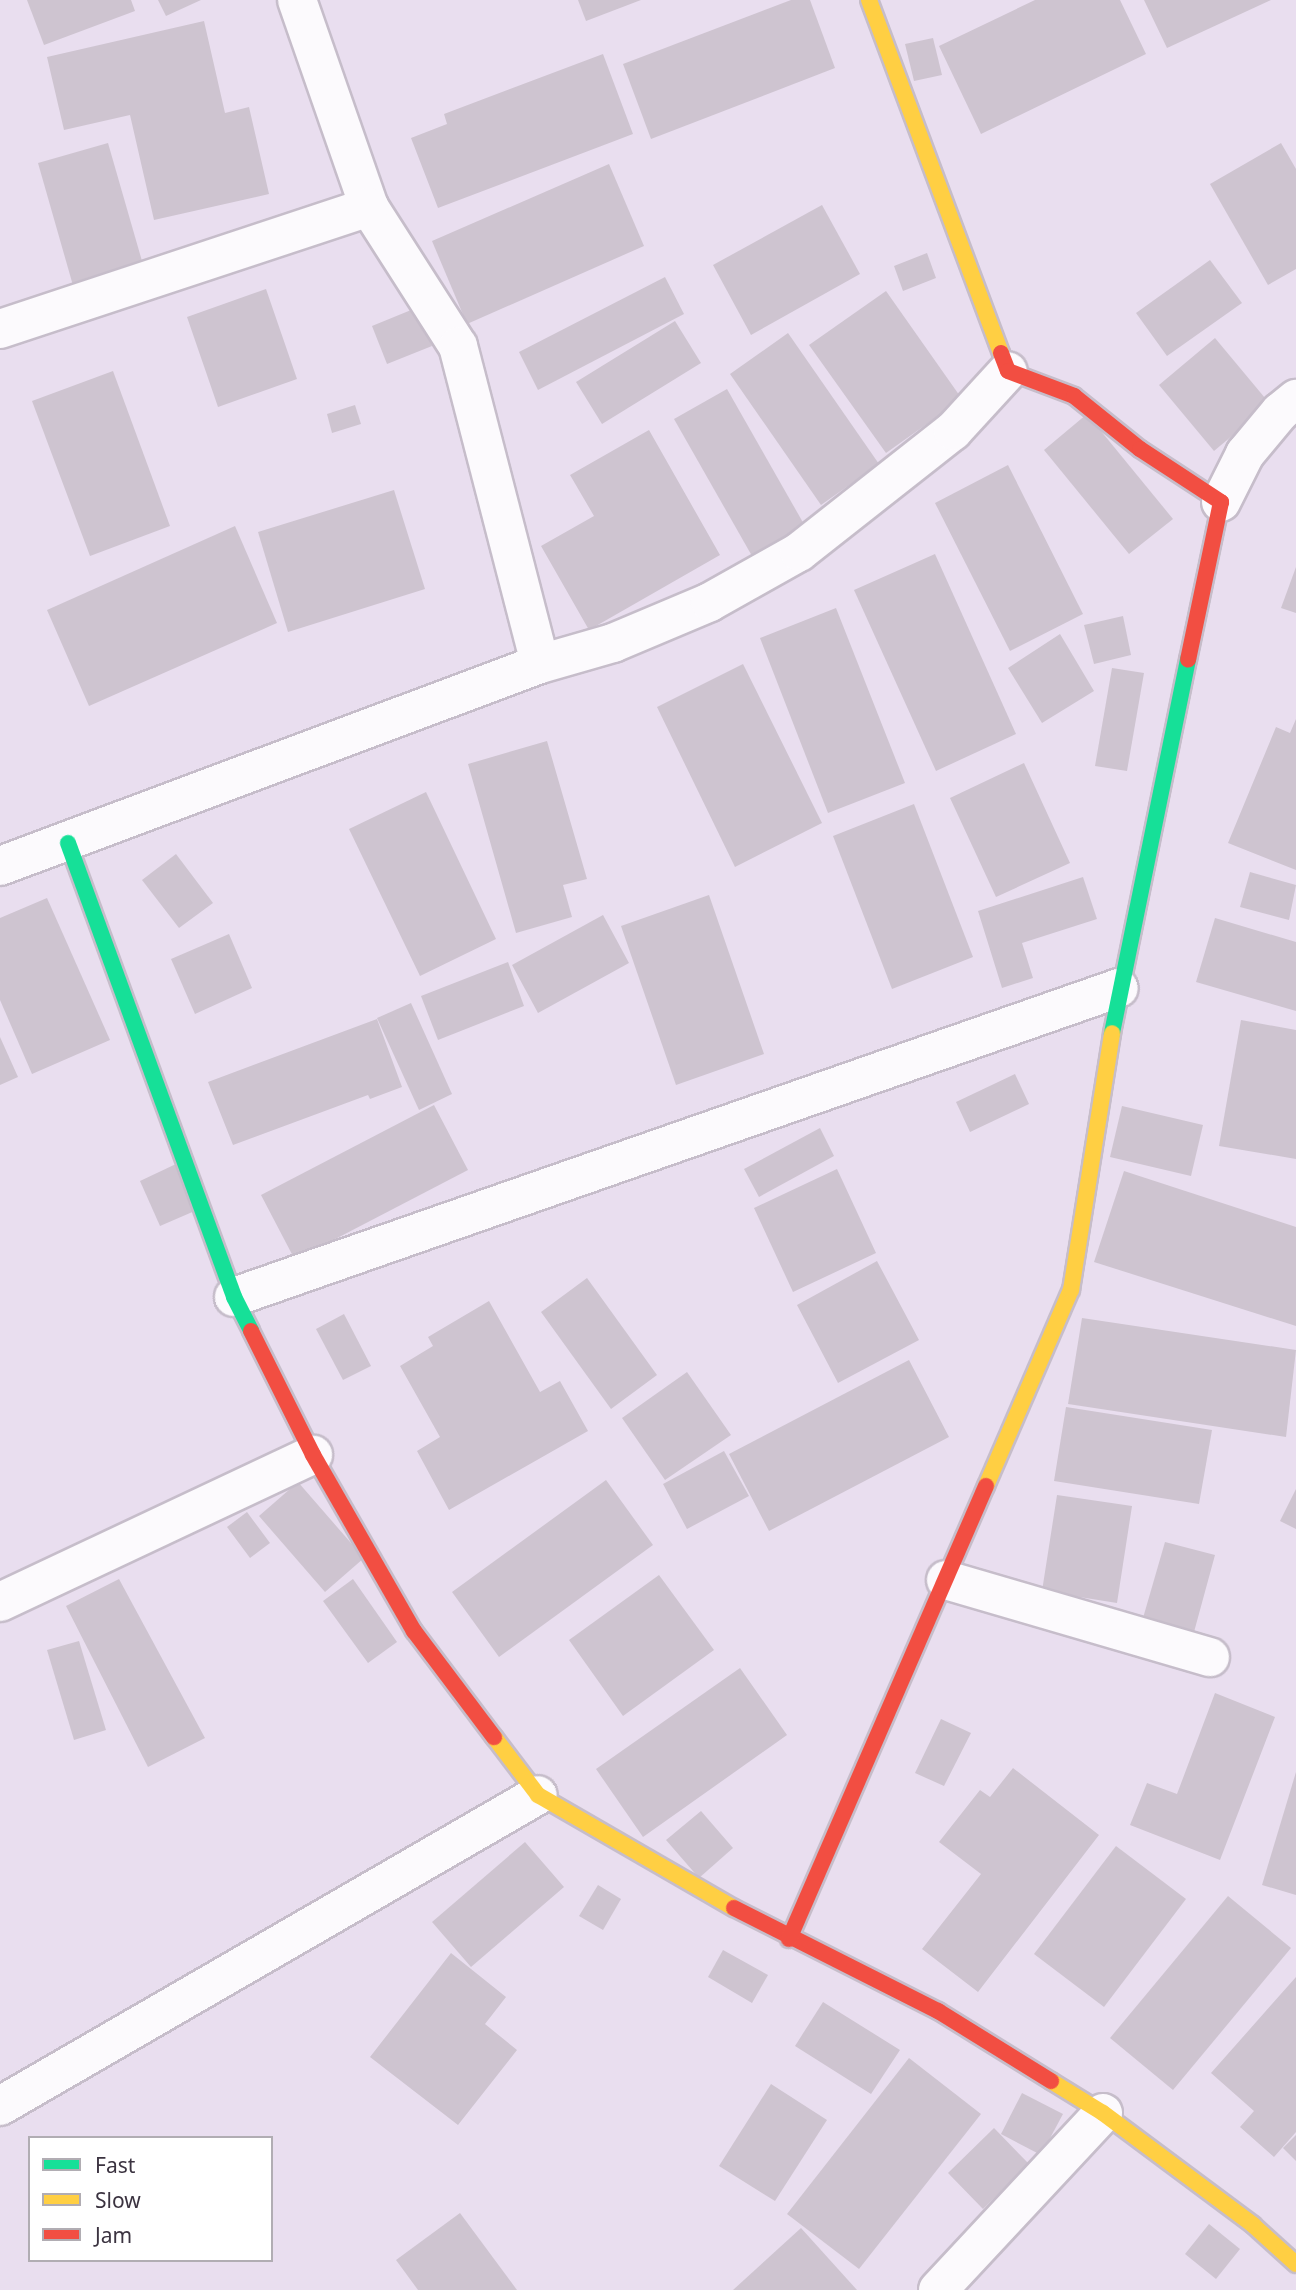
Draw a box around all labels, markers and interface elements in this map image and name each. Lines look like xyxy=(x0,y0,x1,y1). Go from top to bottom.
legend xyxy=(28,2136,273,2262)
text: Fast xyxy=(95,2151,135,2179)
text: Slow xyxy=(95,2186,141,2214)
text: Jam xyxy=(95,2221,132,2249)

